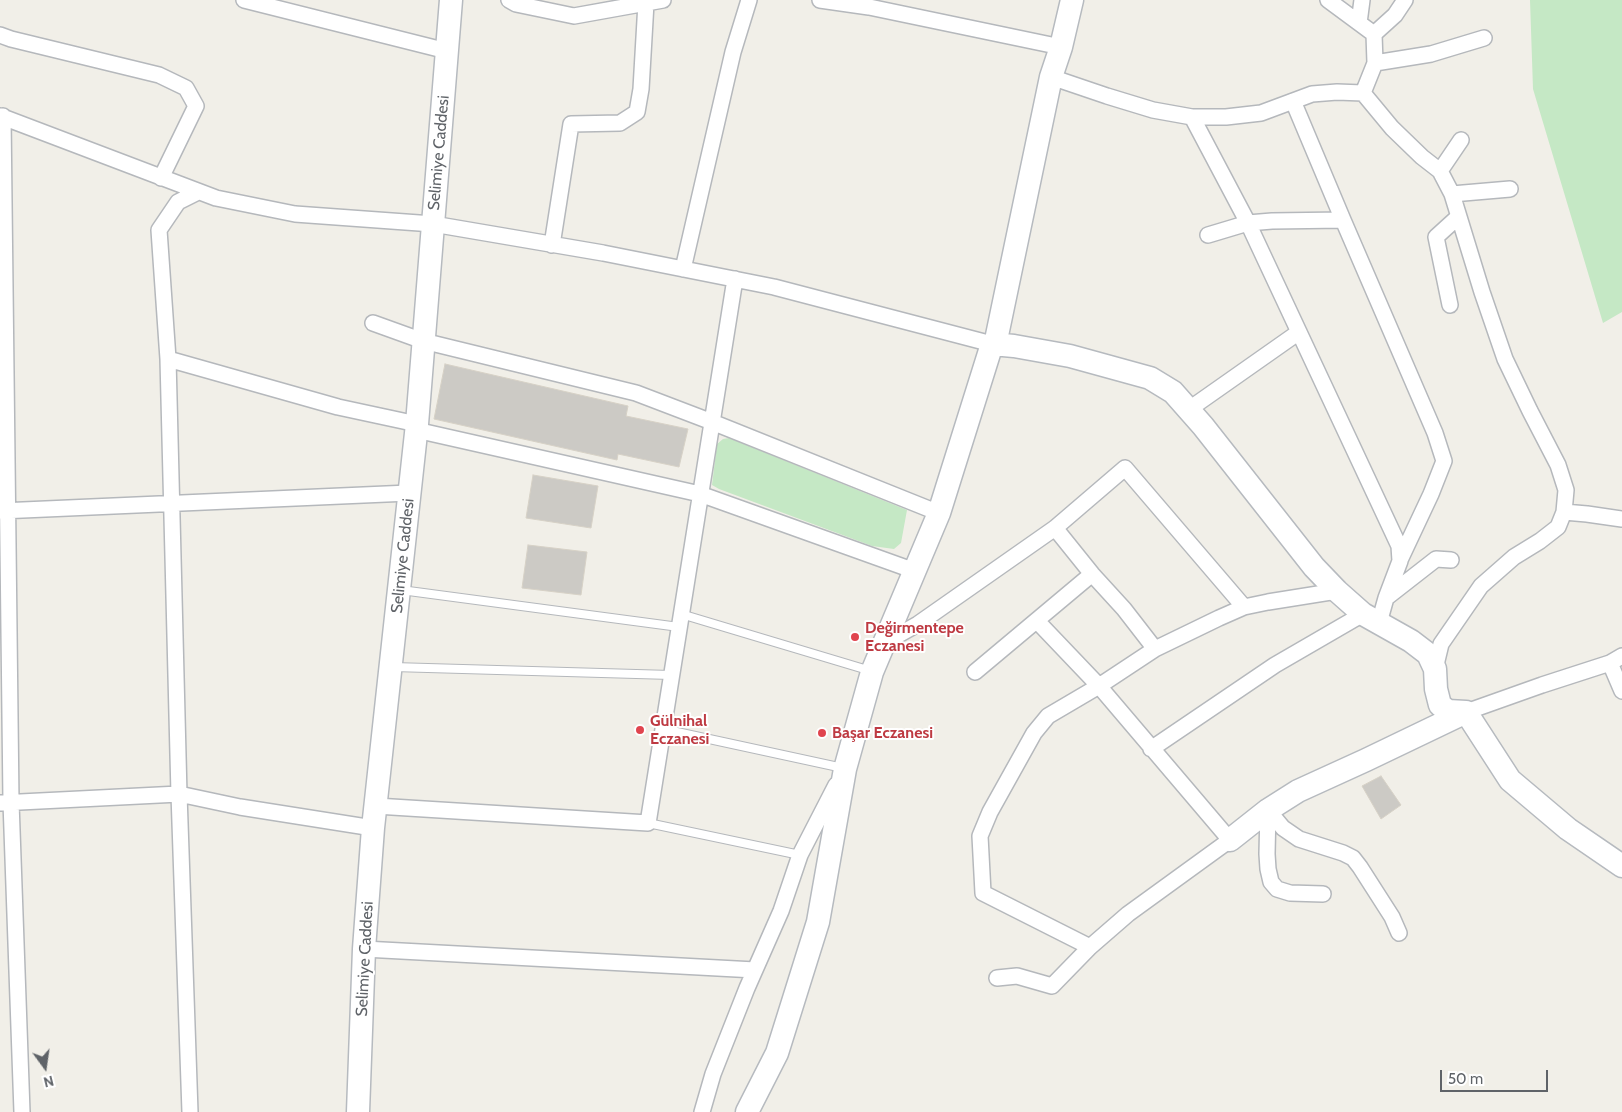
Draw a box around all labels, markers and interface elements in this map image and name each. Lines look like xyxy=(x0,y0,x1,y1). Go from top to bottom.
street label: Selimiye Caddesi xyxy=(424,95,454,211)
street label: Selimiye Caddesi xyxy=(387,498,419,614)
place label: Değirmentepe Eczanesi xyxy=(865,618,964,656)
marker: Değirmentepe Eczanesi xyxy=(849,631,861,643)
place label: Gülnihal Eczanesi xyxy=(650,711,709,749)
place label: Başar Eczanesi xyxy=(832,723,933,743)
marker: Gülnihal Eczanesi xyxy=(634,724,646,736)
marker: Başar Eczanesi xyxy=(816,727,828,739)
street label: Selimiye Caddesi xyxy=(352,901,378,1017)
north arrow xyxy=(20,1042,70,1092)
scale bar xyxy=(1442,1060,1550,1092)
text: 50 m xyxy=(1448,1070,1483,1088)
text: N xyxy=(42,1072,56,1091)

